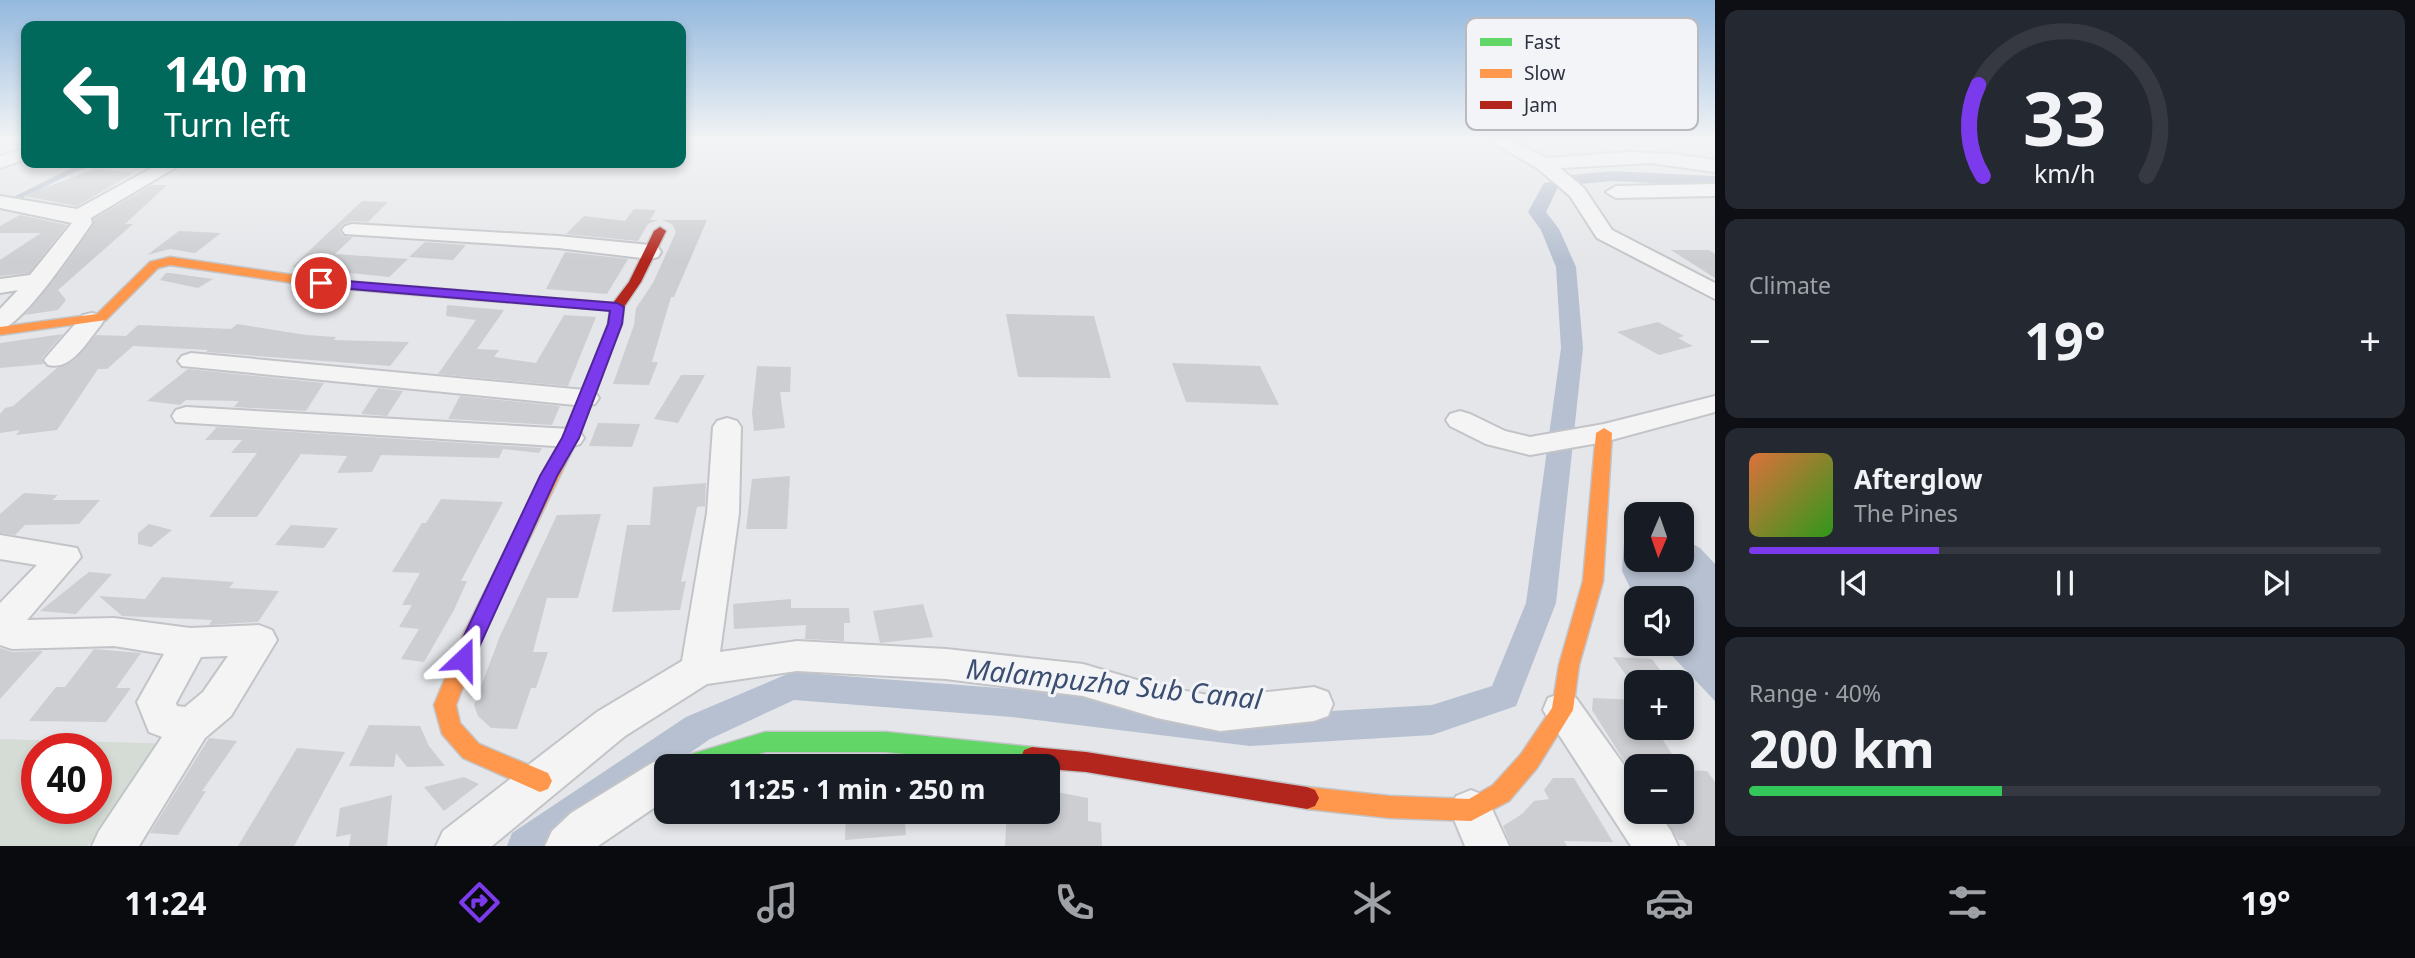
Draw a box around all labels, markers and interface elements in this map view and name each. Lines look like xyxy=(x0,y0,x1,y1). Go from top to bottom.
legend xyxy=(1466,18,1698,130)
text: Fast xyxy=(1524,29,1561,55)
text: 140 m xyxy=(164,40,309,106)
icon: left xyxy=(49,49,140,140)
text: Slow xyxy=(1524,60,1565,86)
text: 33 xyxy=(2023,68,2107,167)
text: Jam xyxy=(1522,92,1558,118)
text: Turn left xyxy=(164,103,290,146)
text: km/h xyxy=(2034,155,2096,189)
pin xyxy=(291,253,351,313)
icon: arrive xyxy=(302,264,340,302)
text: Climate xyxy=(1749,269,1831,301)
text: 19° xyxy=(2024,304,2106,375)
text: − xyxy=(1749,314,1771,366)
text: + xyxy=(2359,314,2381,366)
text: Afterglow xyxy=(1854,461,1982,497)
text: The Pines xyxy=(1854,497,1958,529)
north arrow xyxy=(1624,502,1694,572)
map controls xyxy=(1624,502,1694,824)
icon: previous xyxy=(1835,564,1873,602)
icon: pause xyxy=(2046,564,2084,602)
icon: next xyxy=(2257,564,2295,602)
button: sound xyxy=(1624,586,1694,656)
position arrow xyxy=(426,622,500,696)
water label: Malampuzha Sub Canal xyxy=(964,649,1264,717)
button: + xyxy=(1624,670,1694,740)
text: Range · 40% xyxy=(1749,677,1881,709)
text: 200 km xyxy=(1749,712,1935,783)
speed limit sign: 40 xyxy=(21,733,112,824)
button: − xyxy=(1624,754,1694,824)
text: 11:25 · 1 min · 250 m xyxy=(729,771,985,807)
icon: directions xyxy=(455,878,504,927)
icon: music xyxy=(753,878,802,927)
icon: phone xyxy=(1050,878,1099,927)
icon: climate xyxy=(1348,878,1397,927)
icon: car xyxy=(1645,878,1694,927)
icon: filters xyxy=(1943,878,1992,927)
text: 11:24 xyxy=(124,881,207,924)
text: 19° xyxy=(2240,881,2291,924)

